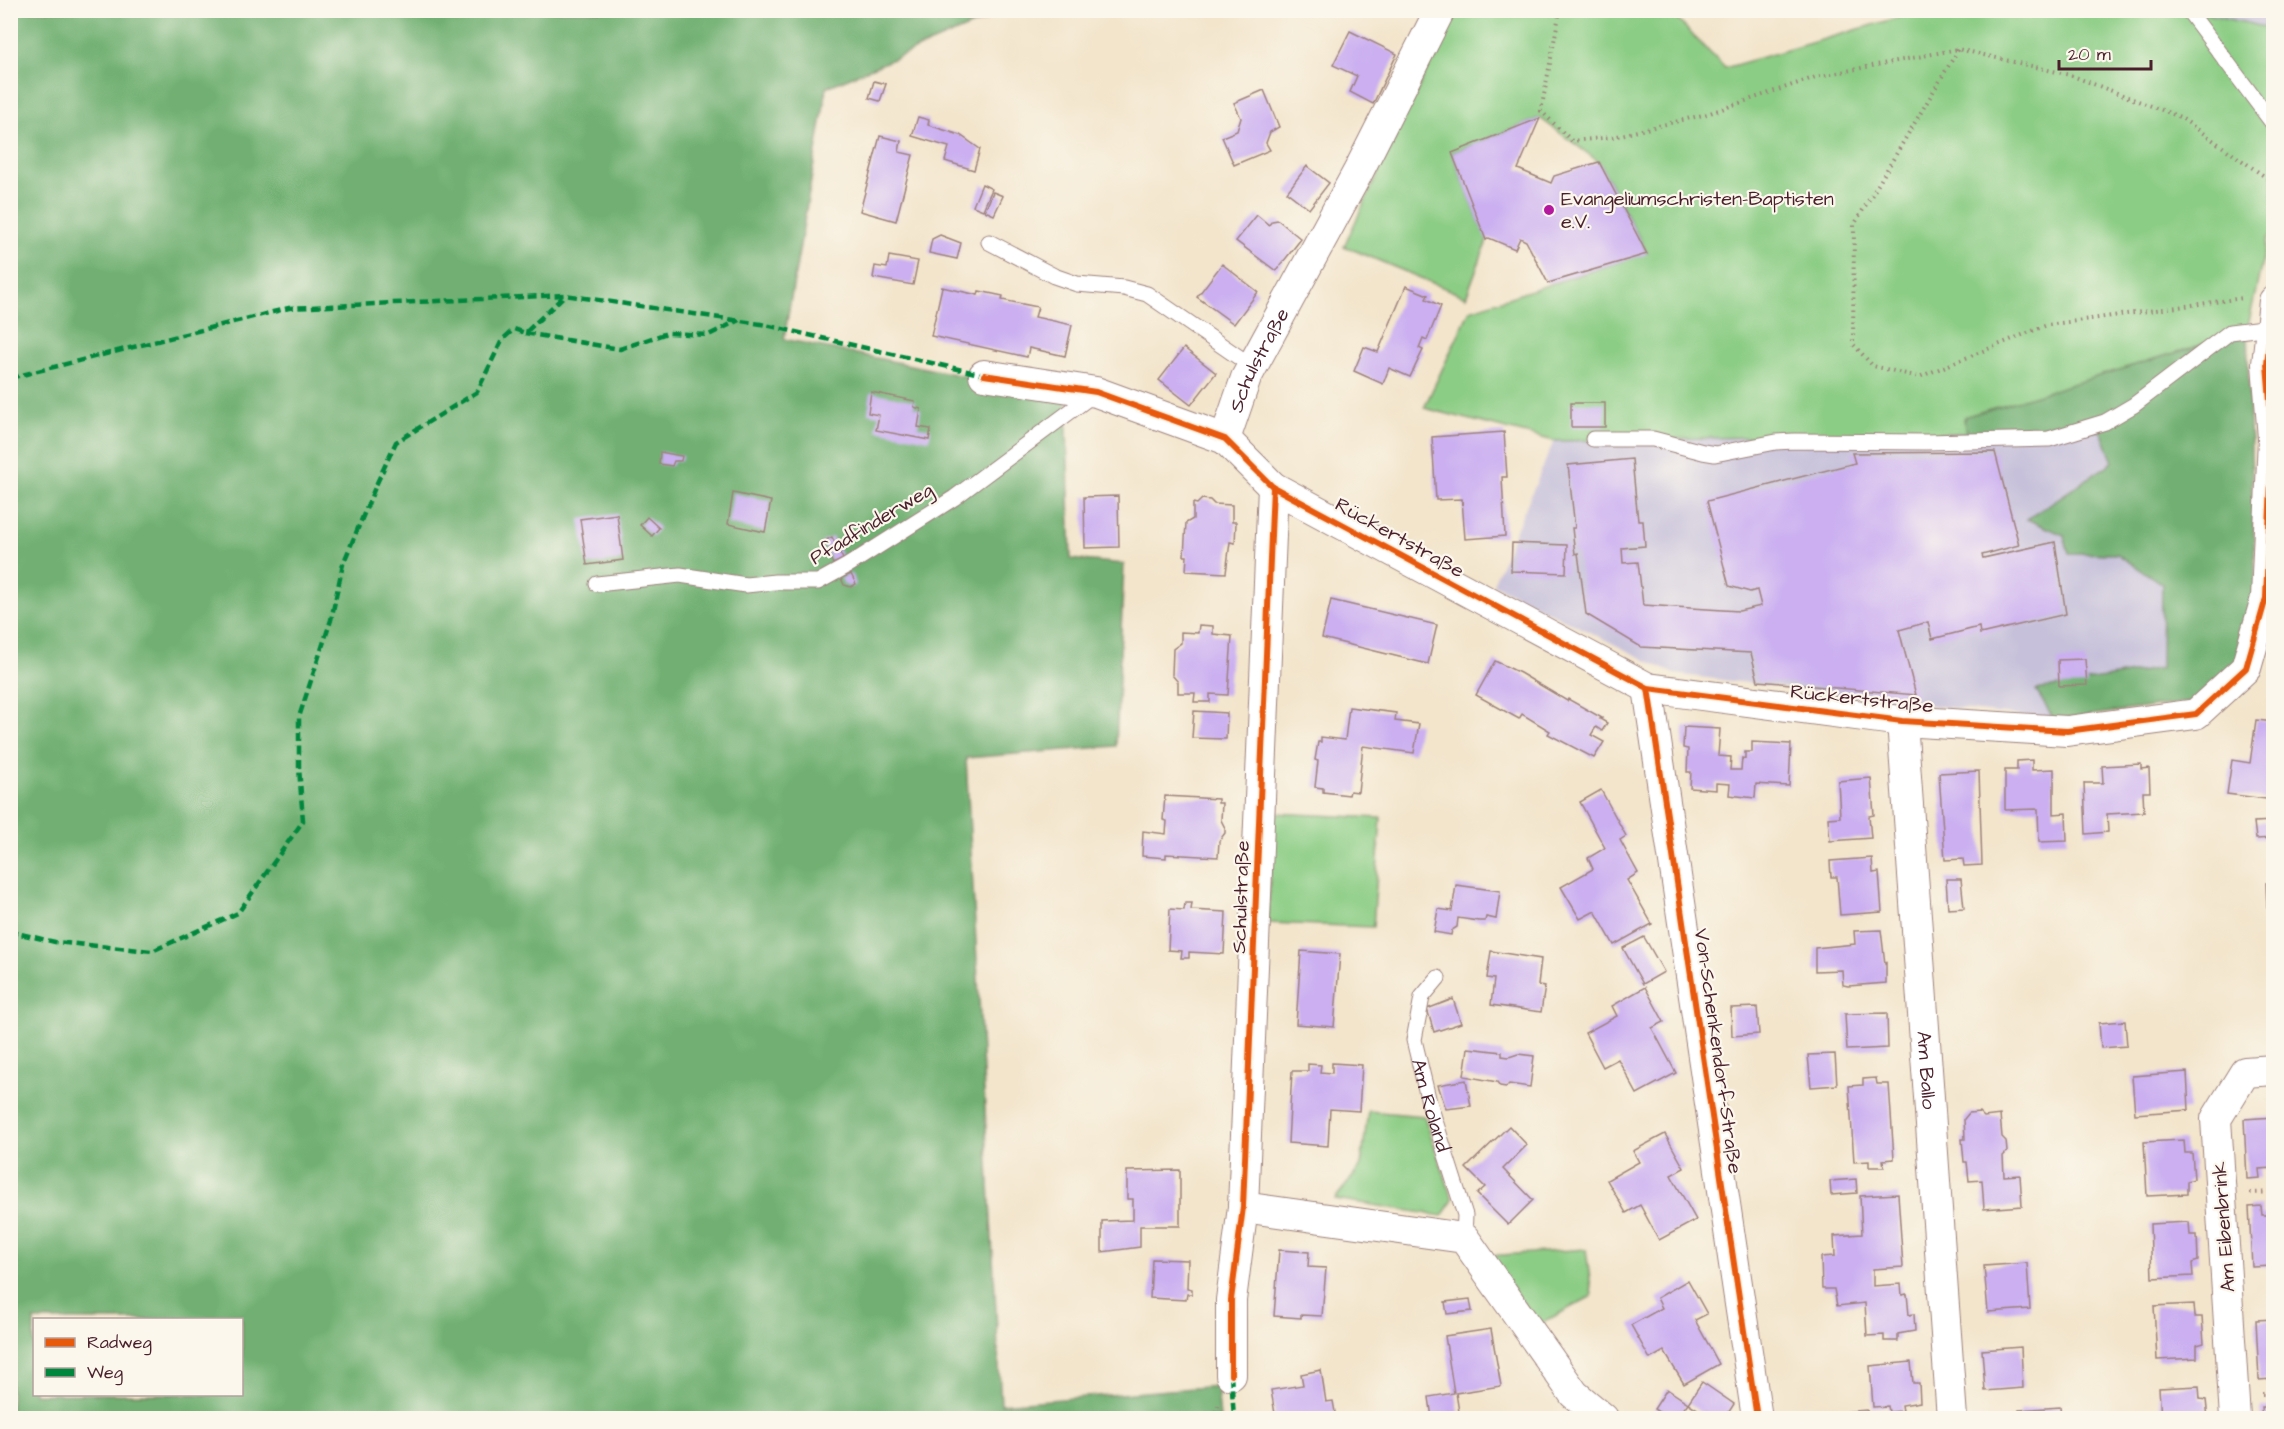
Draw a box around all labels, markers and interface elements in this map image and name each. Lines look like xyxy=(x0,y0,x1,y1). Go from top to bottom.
scale bar xyxy=(2059,33,2150,71)
text: 20 m xyxy=(2068,42,2111,67)
place label: Evangeliumschristen-Baptisten e.V. xyxy=(1561,185,1834,236)
marker: Evangeliumschristen-Baptisten e.V. xyxy=(1542,203,1556,217)
street label: Schulstraße xyxy=(1222,303,1297,416)
street label: Pfadfinderweg xyxy=(805,476,939,573)
street label: Rückertstraße xyxy=(1330,491,1469,585)
street label: Rückertstraße xyxy=(1789,678,1935,720)
street label: Schulstraße xyxy=(1225,840,1257,954)
street label: Von-Schenkendorf-Straße xyxy=(1687,927,1749,1176)
street label: Am Ballo xyxy=(1909,1030,1943,1110)
street label: Am Roland xyxy=(1404,1056,1457,1156)
street label: Am Eibenbrink xyxy=(2205,1161,2243,1293)
legend xyxy=(33,1318,243,1396)
text: Radweg xyxy=(87,1330,152,1356)
text: Weg xyxy=(87,1360,123,1386)

